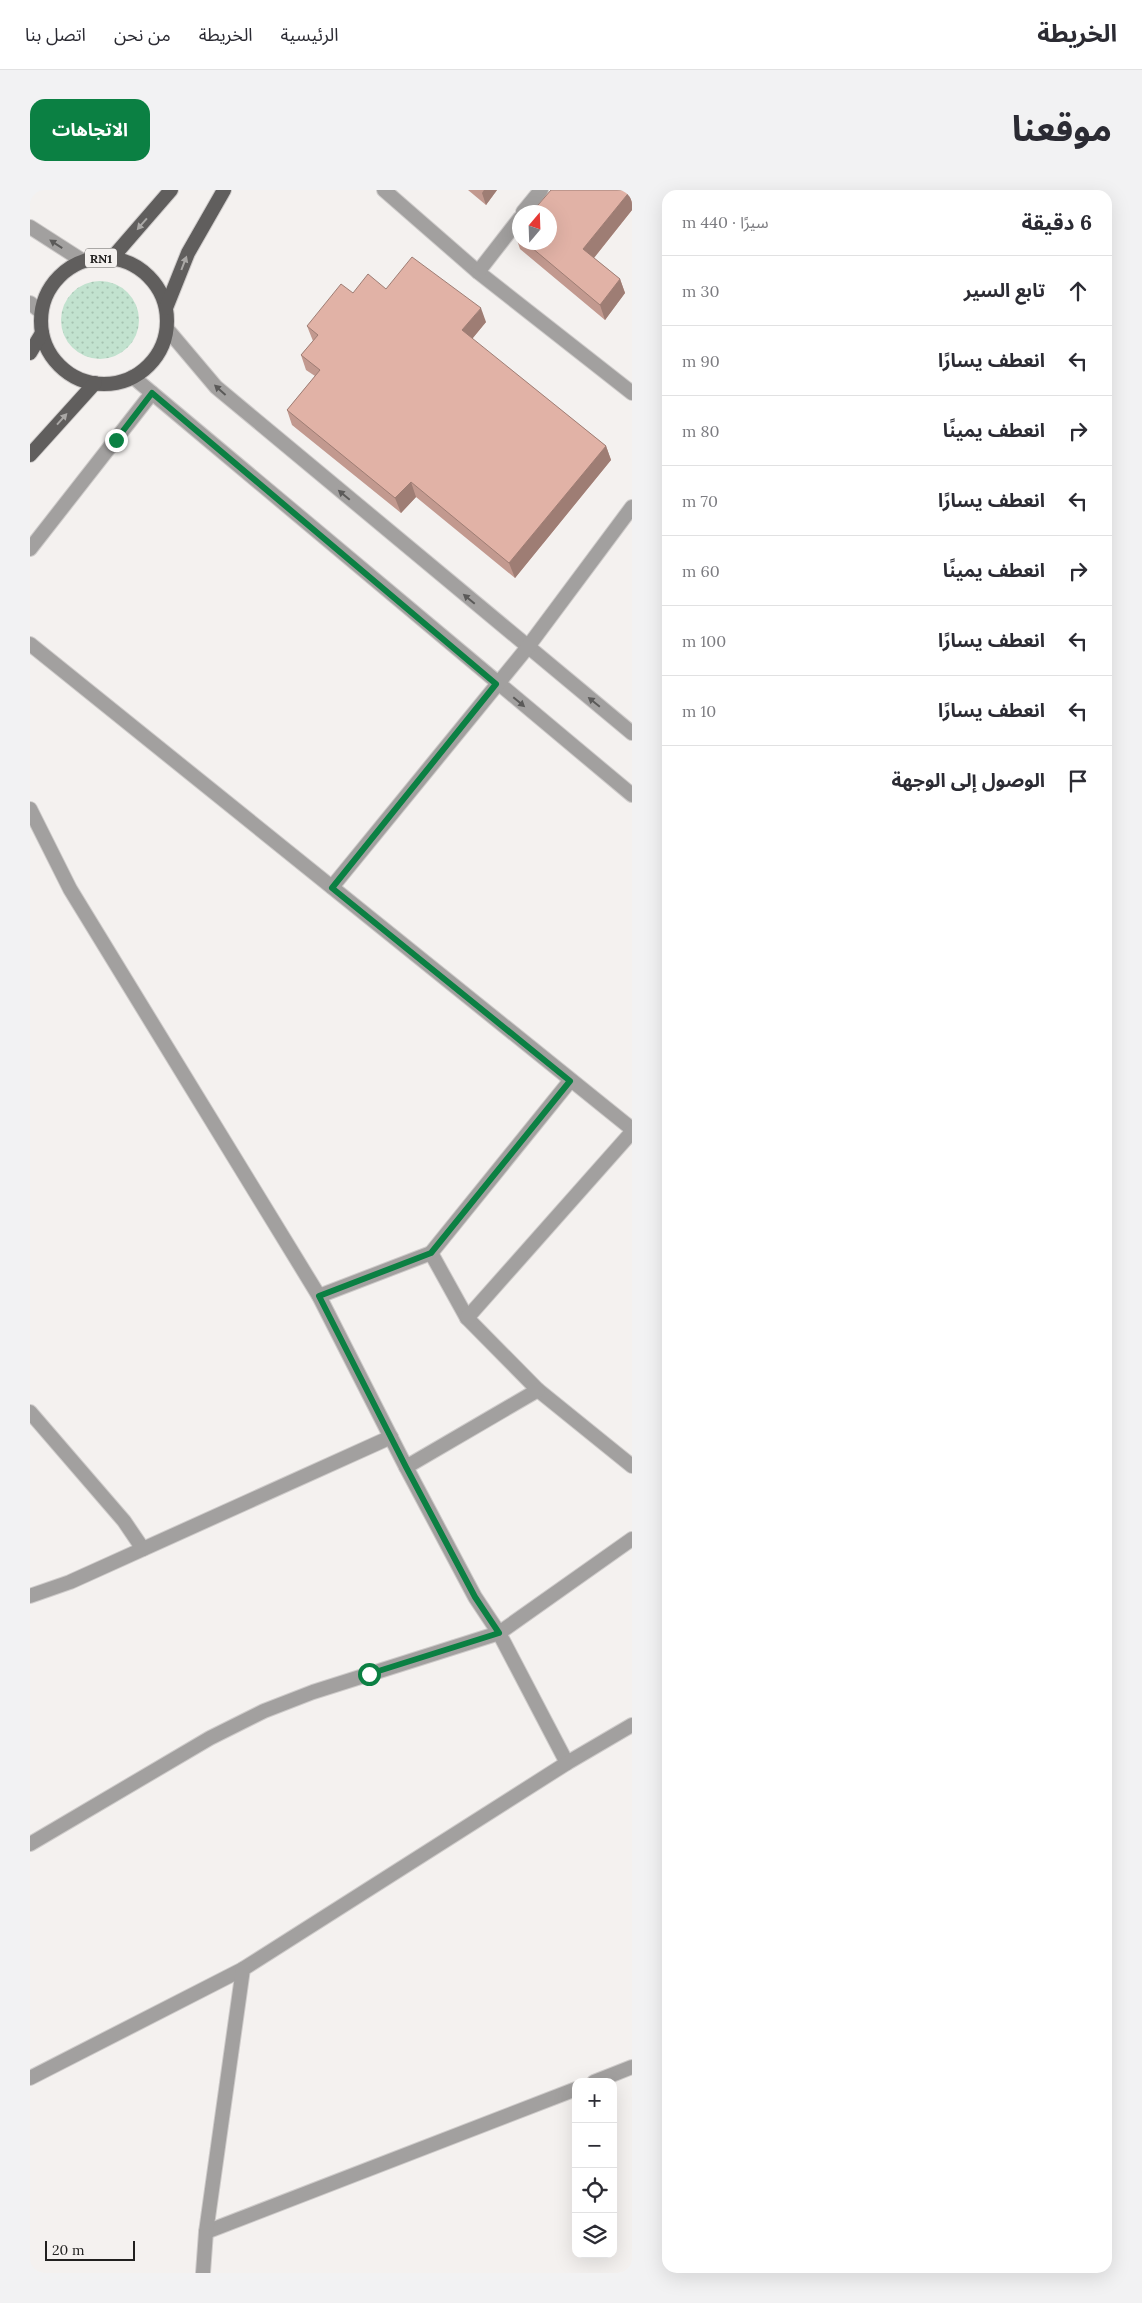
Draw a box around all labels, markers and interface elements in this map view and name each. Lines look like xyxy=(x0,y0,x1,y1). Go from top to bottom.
text: الخريطة xyxy=(1037,18,1117,49)
text: اتصل بنا xyxy=(25,23,86,46)
text: من نحن xyxy=(114,23,171,46)
text: الخريطة xyxy=(199,23,253,46)
text: الرئيسية xyxy=(281,23,338,46)
button: الاتجاهات xyxy=(30,99,150,161)
text: موقعنا xyxy=(1012,106,1112,151)
north arrow xyxy=(512,205,557,250)
text: 6 دقيقة xyxy=(1022,209,1092,236)
text: سيرًا · 440 m xyxy=(682,212,769,232)
one-way arrow xyxy=(136,218,148,230)
one-way arrow xyxy=(50,239,63,249)
road number: RN1 xyxy=(85,248,117,268)
one-way arrow xyxy=(180,255,188,270)
icon: ahead xyxy=(1064,277,1092,305)
text: تابع السير xyxy=(964,278,1045,302)
text: 30 m xyxy=(682,281,719,301)
icon: left xyxy=(1064,347,1092,375)
text: انعطف يسارًا xyxy=(938,348,1045,372)
text: 90 m xyxy=(682,351,720,371)
one-way arrow xyxy=(215,384,227,396)
one-way arrow xyxy=(57,413,68,426)
icon: right xyxy=(1064,417,1092,445)
text: انعطف يمينًا xyxy=(943,418,1045,442)
text: 80 m xyxy=(682,421,719,441)
route end xyxy=(105,429,128,452)
icon: left xyxy=(1064,487,1092,515)
text: انعطف يسارًا xyxy=(938,488,1045,512)
one-way arrow xyxy=(338,489,351,500)
text: 70 m xyxy=(682,491,718,511)
icon: right xyxy=(1064,557,1092,585)
text: انعطف يمينًا xyxy=(943,558,1045,582)
text: 60 m xyxy=(682,561,720,581)
one-way arrow xyxy=(463,594,475,605)
icon: left xyxy=(1064,627,1092,655)
text: انعطف يسارًا xyxy=(938,628,1045,652)
text: 100 m xyxy=(682,631,726,651)
one-way arrow xyxy=(512,696,525,707)
one-way arrow xyxy=(588,697,601,708)
icon: left xyxy=(1064,697,1092,725)
text: انعطف يسارًا xyxy=(938,698,1045,722)
text: 10 m xyxy=(682,701,716,721)
icon: arrive xyxy=(1064,767,1092,795)
text: الوصول إلى الوجهة xyxy=(892,768,1045,792)
route start xyxy=(358,1663,381,1686)
map controls xyxy=(572,2078,617,2258)
button: + xyxy=(572,2078,617,2123)
button: − xyxy=(572,2123,617,2168)
button: locate xyxy=(572,2168,617,2213)
button: layers xyxy=(572,2213,617,2258)
scale bar xyxy=(45,2238,135,2261)
text: 20 m xyxy=(52,2241,84,2259)

